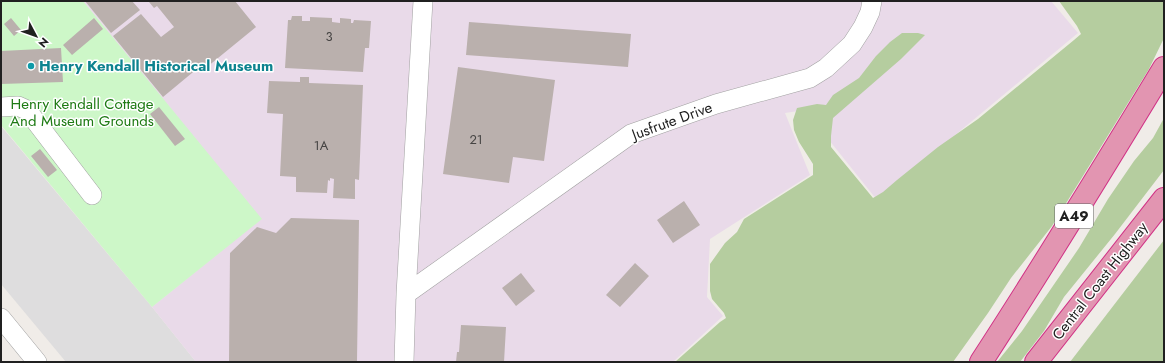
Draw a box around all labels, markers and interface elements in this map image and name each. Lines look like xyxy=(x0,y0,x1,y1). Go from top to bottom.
north arrow xyxy=(16,16,56,56)
house number: 3 xyxy=(325,27,333,46)
text: N xyxy=(35,34,52,51)
place label: Henry Kendall Historical Museum xyxy=(39,55,273,77)
marker: Henry Kendall Historical Museum xyxy=(26,61,36,71)
park label: Henry Kendall Cottage And Museum Grounds xyxy=(10,93,154,132)
street label: Jusfrute Drive xyxy=(627,96,715,146)
house number: 21 xyxy=(469,130,483,149)
house number: 1A xyxy=(314,136,329,155)
road number: A49 xyxy=(1055,204,1093,228)
street label: Central Coast Highway xyxy=(1047,217,1153,345)

